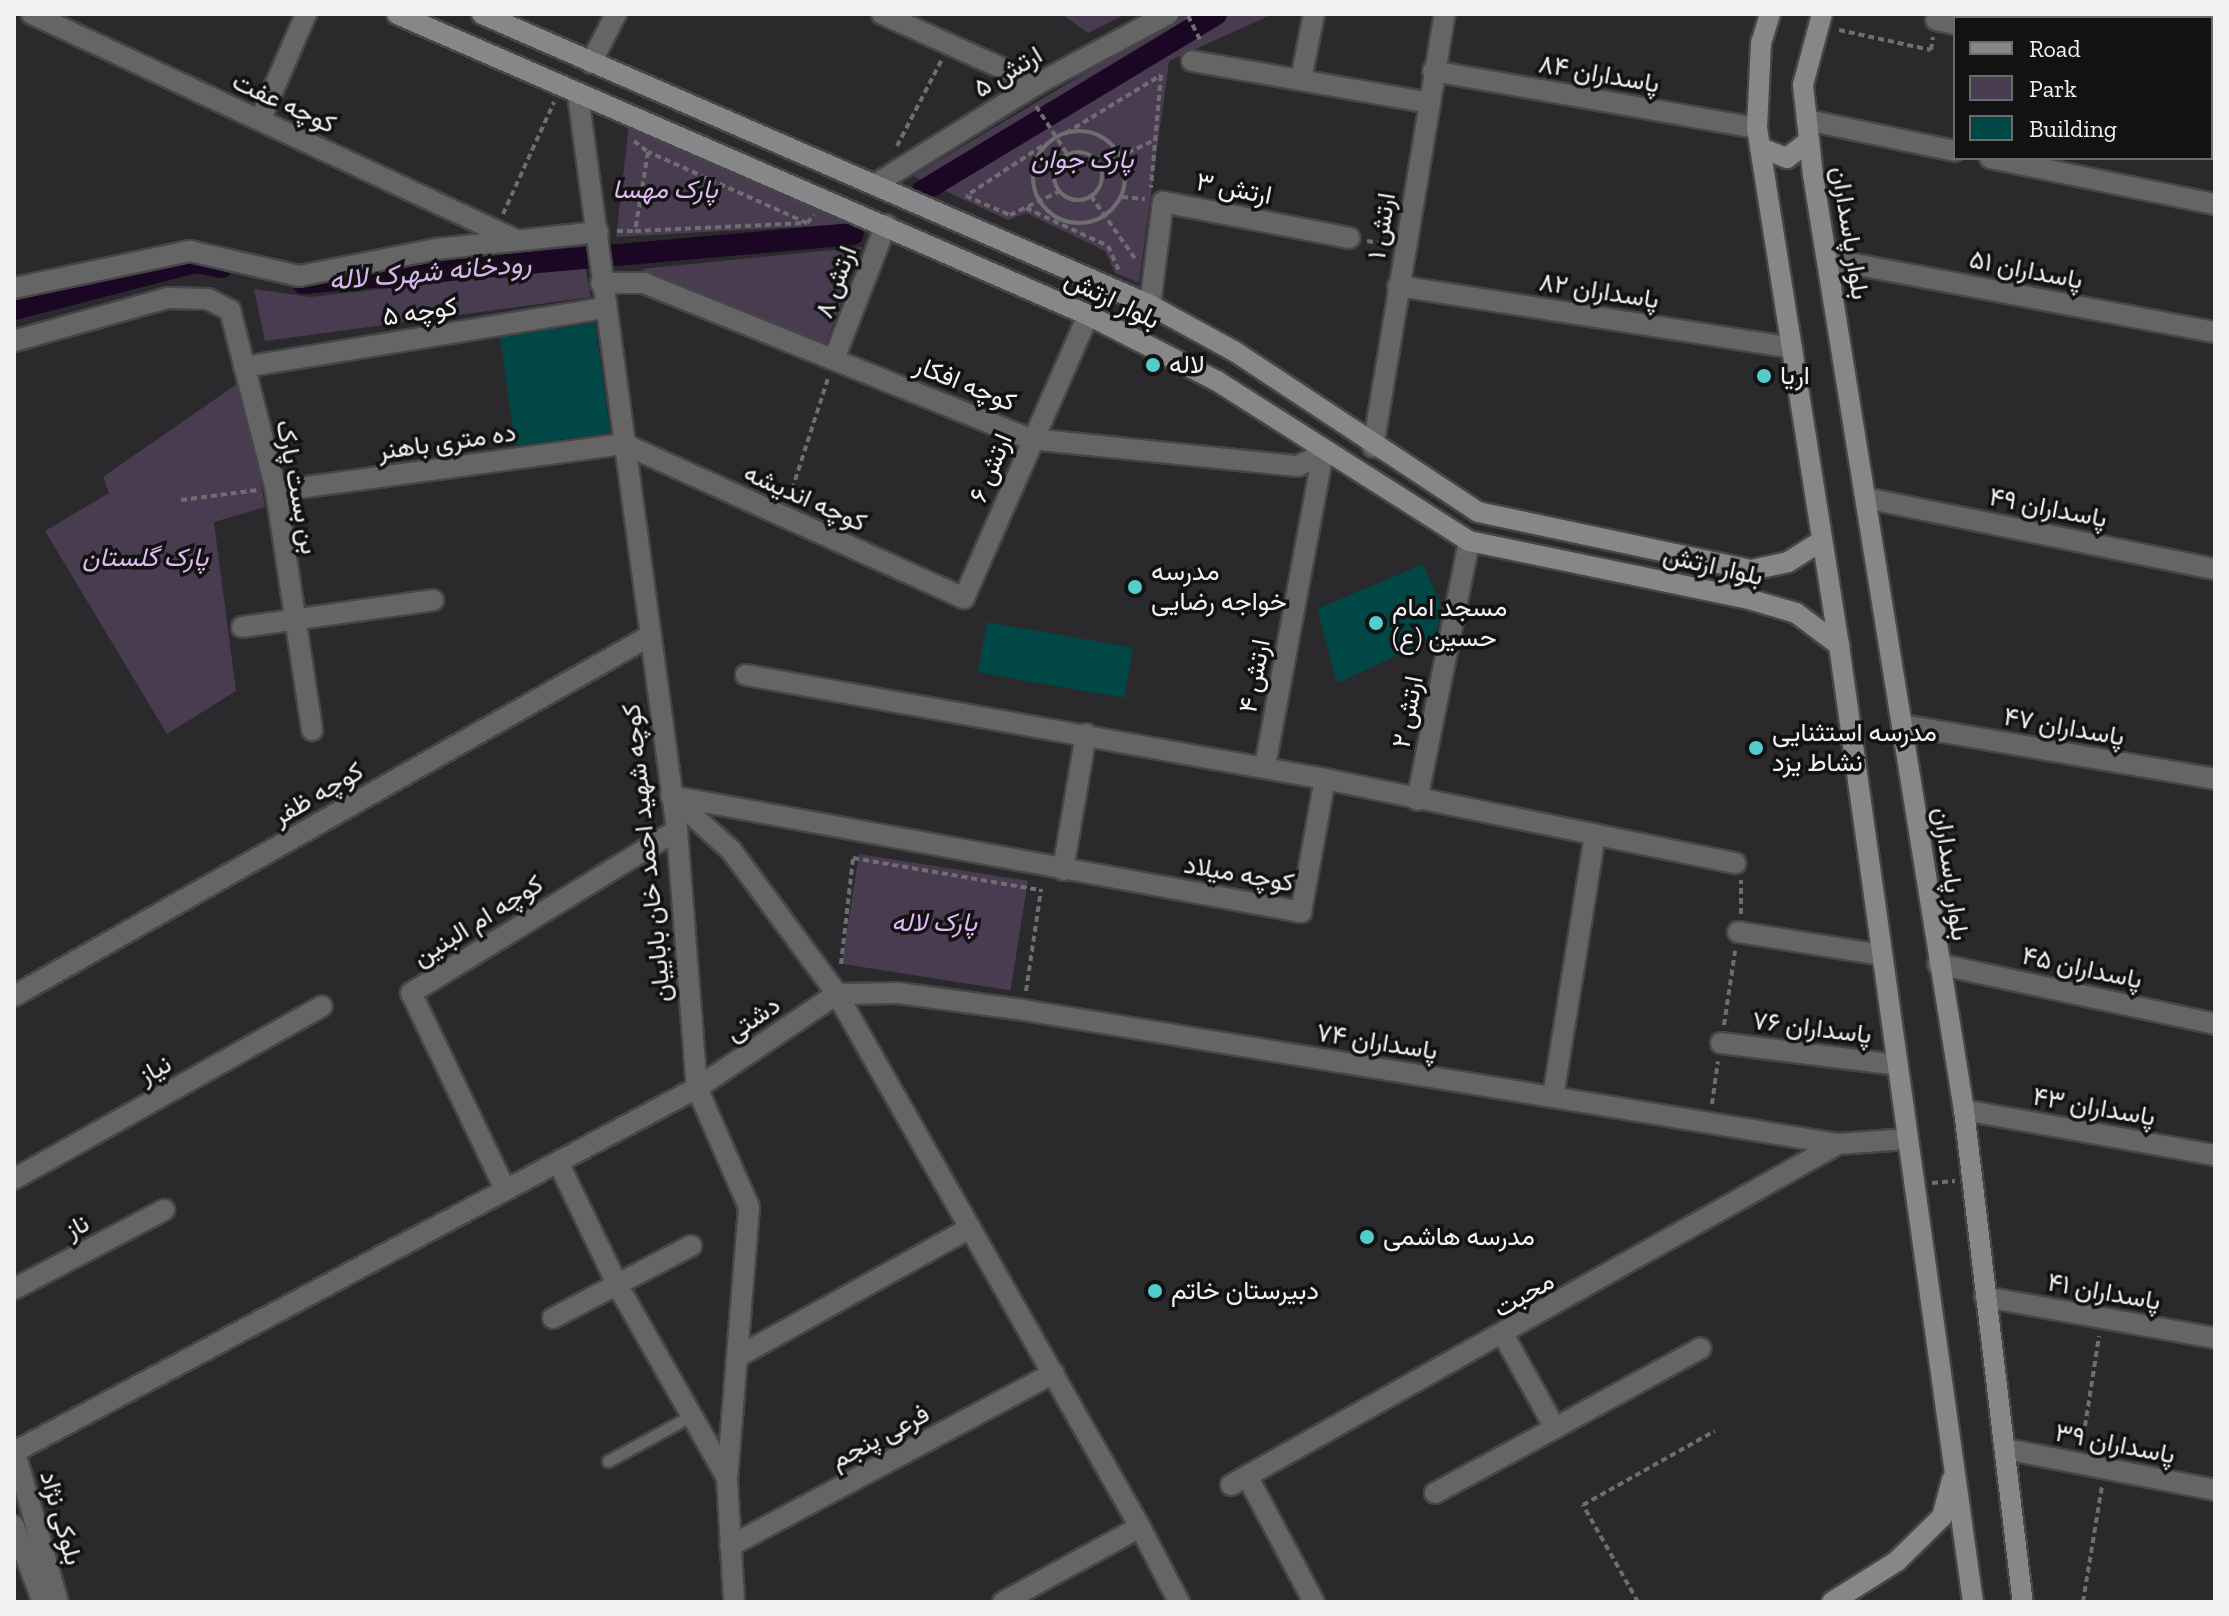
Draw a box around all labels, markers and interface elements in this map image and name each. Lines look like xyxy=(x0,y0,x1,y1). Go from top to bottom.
legend xyxy=(1953,16,2213,160)
text: Road xyxy=(2029,34,2081,63)
street label: ارتش ۵ xyxy=(968,39,1048,105)
street label: پاسداران ۸۴ xyxy=(1536,48,1662,100)
street label: کوچه عفت xyxy=(227,65,341,141)
text: Park xyxy=(2029,74,2077,103)
text: Building xyxy=(2029,114,2117,143)
park label: پارک جوان xyxy=(1031,144,1133,176)
street label: بلوار پاسداران xyxy=(1824,164,1876,302)
street label: ارتش ۳ xyxy=(1194,166,1274,212)
park label: پارک مهسا xyxy=(612,174,718,206)
street label: ارتش ۱ xyxy=(1361,191,1403,261)
street label: ارتش ۸ xyxy=(808,242,864,322)
street label: پاسداران ۵۱ xyxy=(1967,244,2085,296)
water label: رودخانه شهرک لاله xyxy=(327,246,533,298)
street label: بلوار ارتش xyxy=(1059,264,1165,336)
street label: پاسداران ۸۲ xyxy=(1537,266,1661,316)
street label: کوچه ۵ xyxy=(380,291,460,333)
place label: لاله xyxy=(1169,349,1205,381)
street label: کوچه افکار xyxy=(910,350,1020,418)
marker: لاله xyxy=(1144,356,1162,374)
place label: اریا xyxy=(1780,360,1810,392)
marker: اریا xyxy=(1755,367,1773,385)
street label: بن بست پارک xyxy=(269,417,325,557)
street label: ده متری باهنر xyxy=(376,417,518,467)
street label: ارتش ۶ xyxy=(963,429,1019,507)
street label: کوچه اندیشه xyxy=(739,457,871,539)
street label: پاسداران ۴۹ xyxy=(1986,481,2110,535)
street label: بلوار ارتش xyxy=(1660,539,1766,593)
park label: پارک گلستان xyxy=(82,542,208,574)
place label: مدرسه خواجه رضایی xyxy=(1151,556,1287,618)
marker: مدرسه خواجه رضایی xyxy=(1126,578,1144,596)
place label: مسجد امام حسین (ع) xyxy=(1392,592,1507,654)
marker: مسجد امام حسین (ع) xyxy=(1367,614,1385,632)
street label: ارتش ۴ xyxy=(1233,637,1277,715)
street label: ارتش ۲ xyxy=(1386,673,1430,751)
street label: پاسداران ۴۷ xyxy=(2001,701,2127,753)
street label: کوچه شهید احمد خان باباییان xyxy=(616,702,678,1004)
place label: مدرسه استثنایی نشاط یزد xyxy=(1772,717,1937,778)
marker: مدرسه استثنایی نشاط یزد xyxy=(1747,739,1765,757)
street label: کوچه ظفر xyxy=(267,756,369,832)
street label: بلوار پاسداران xyxy=(1926,805,1976,943)
street label: کوچه میلاد xyxy=(1181,849,1297,899)
street label: کوچه ام البنین xyxy=(407,869,549,973)
park label: پارک لاله xyxy=(891,907,977,939)
street label: پاسداران ۴۵ xyxy=(2019,940,2145,996)
street label: دشتی xyxy=(720,990,786,1048)
street label: پاسداران ۷۶ xyxy=(1751,1005,1873,1051)
street label: پاسداران ۷۴ xyxy=(1314,1017,1440,1067)
street label: نیاز xyxy=(133,1048,177,1092)
street label: پاسداران ۴۳ xyxy=(2030,1081,2158,1133)
street label: ناز xyxy=(59,1208,95,1246)
place label: مدرسه هاشمی xyxy=(1383,1221,1535,1253)
marker: مدرسه هاشمی xyxy=(1358,1228,1376,1246)
street label: محبت xyxy=(1488,1265,1560,1325)
street label: پاسداران ۴۱ xyxy=(2045,1267,2163,1317)
place label: دبیرستان خاتم xyxy=(1171,1275,1319,1307)
marker: دبیرستان خاتم xyxy=(1146,1282,1164,1300)
street label: فرعی پنجم xyxy=(825,1398,935,1476)
street label: پاسداران ۳۹ xyxy=(2052,1417,2178,1471)
street label: بلوکی نژاد xyxy=(33,1467,89,1569)

